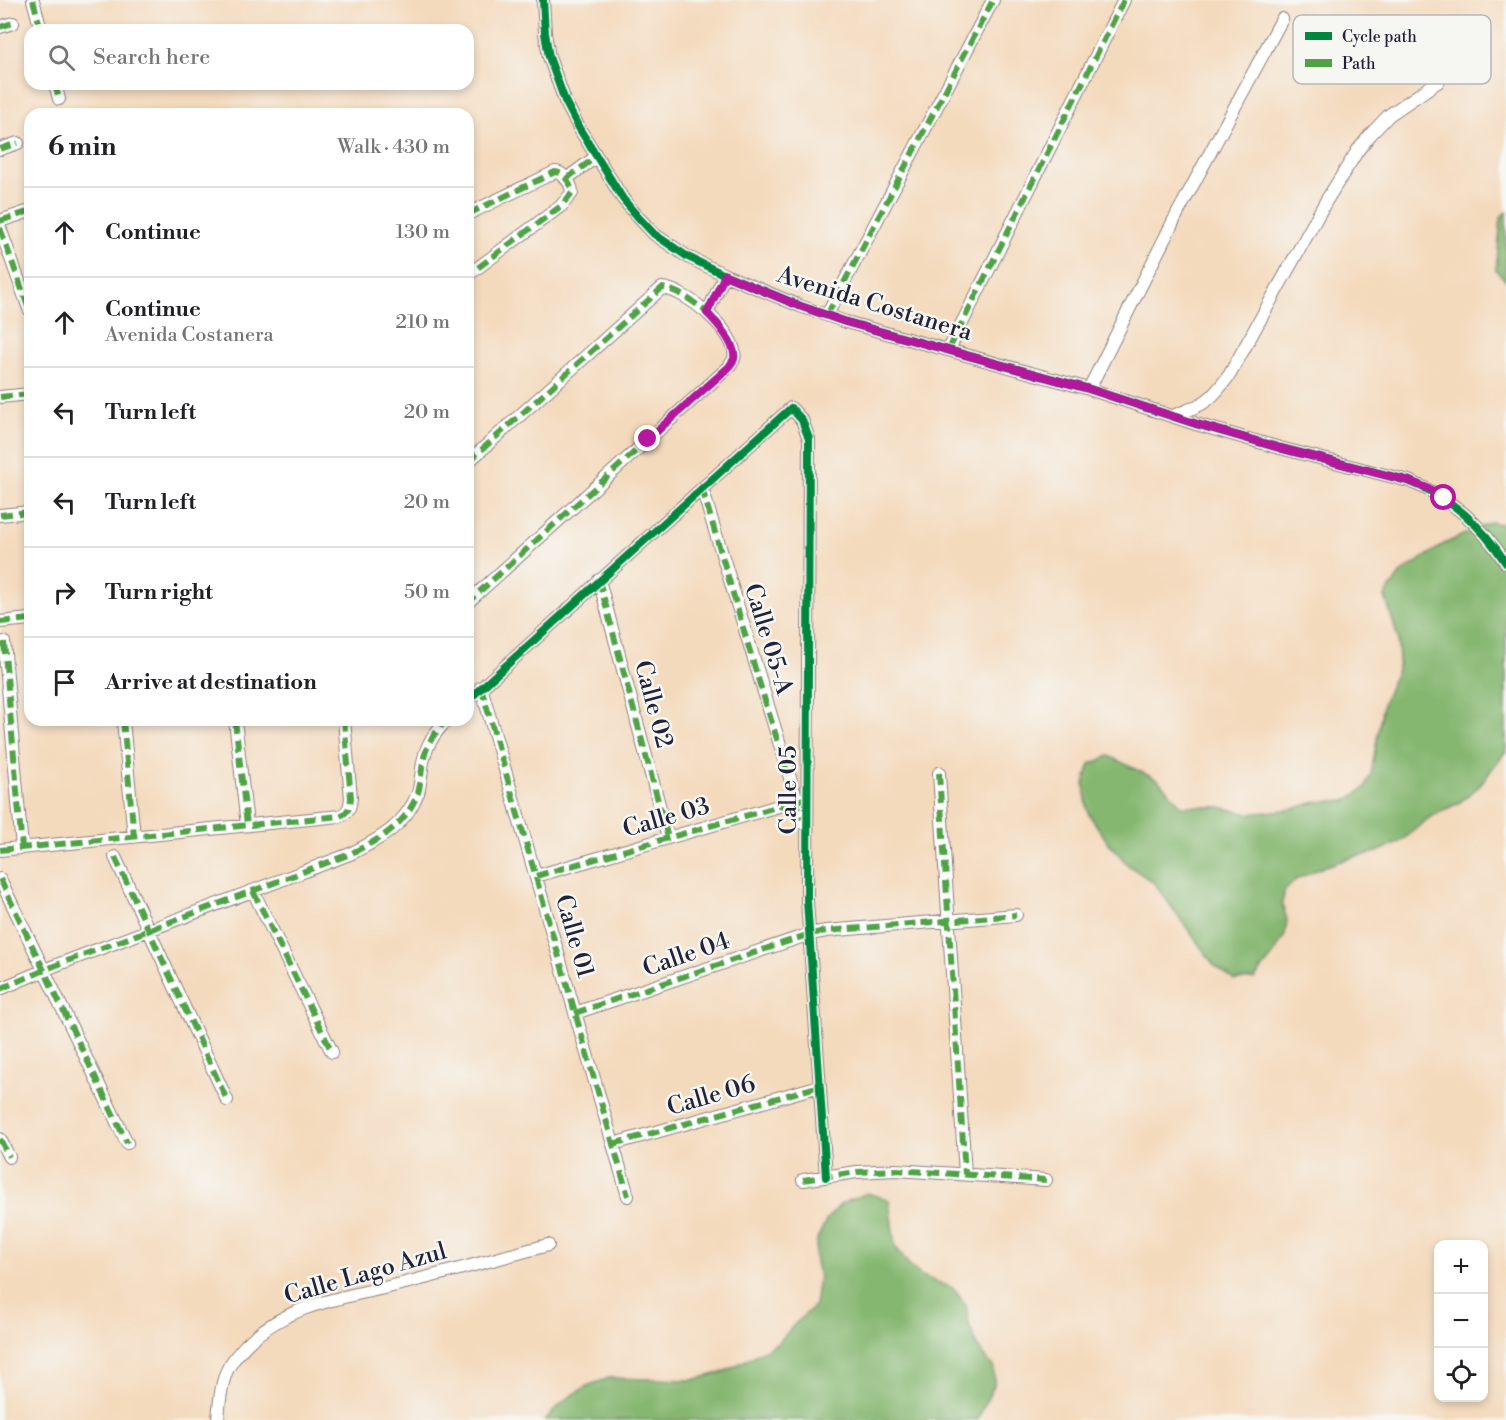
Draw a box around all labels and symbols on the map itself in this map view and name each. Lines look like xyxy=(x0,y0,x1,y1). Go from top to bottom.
legend xyxy=(1293,15,1491,84)
text: Cycle path xyxy=(1342,27,1417,47)
text: Path xyxy=(1342,54,1376,74)
street label: Avenida Costanera xyxy=(773,260,977,348)
route end xyxy=(634,425,660,451)
route start xyxy=(1430,484,1456,510)
street label: Calle 05-A xyxy=(737,580,799,699)
street label: Calle 02 xyxy=(627,657,679,751)
street label: Calle 05 xyxy=(774,745,804,835)
street label: Calle 03 xyxy=(619,791,713,845)
street label: Calle 01 xyxy=(548,891,600,982)
street label: Calle 04 xyxy=(639,926,734,984)
street label: Calle 06 xyxy=(664,1069,759,1123)
street label: Calle Lago Azul xyxy=(281,1236,450,1311)

